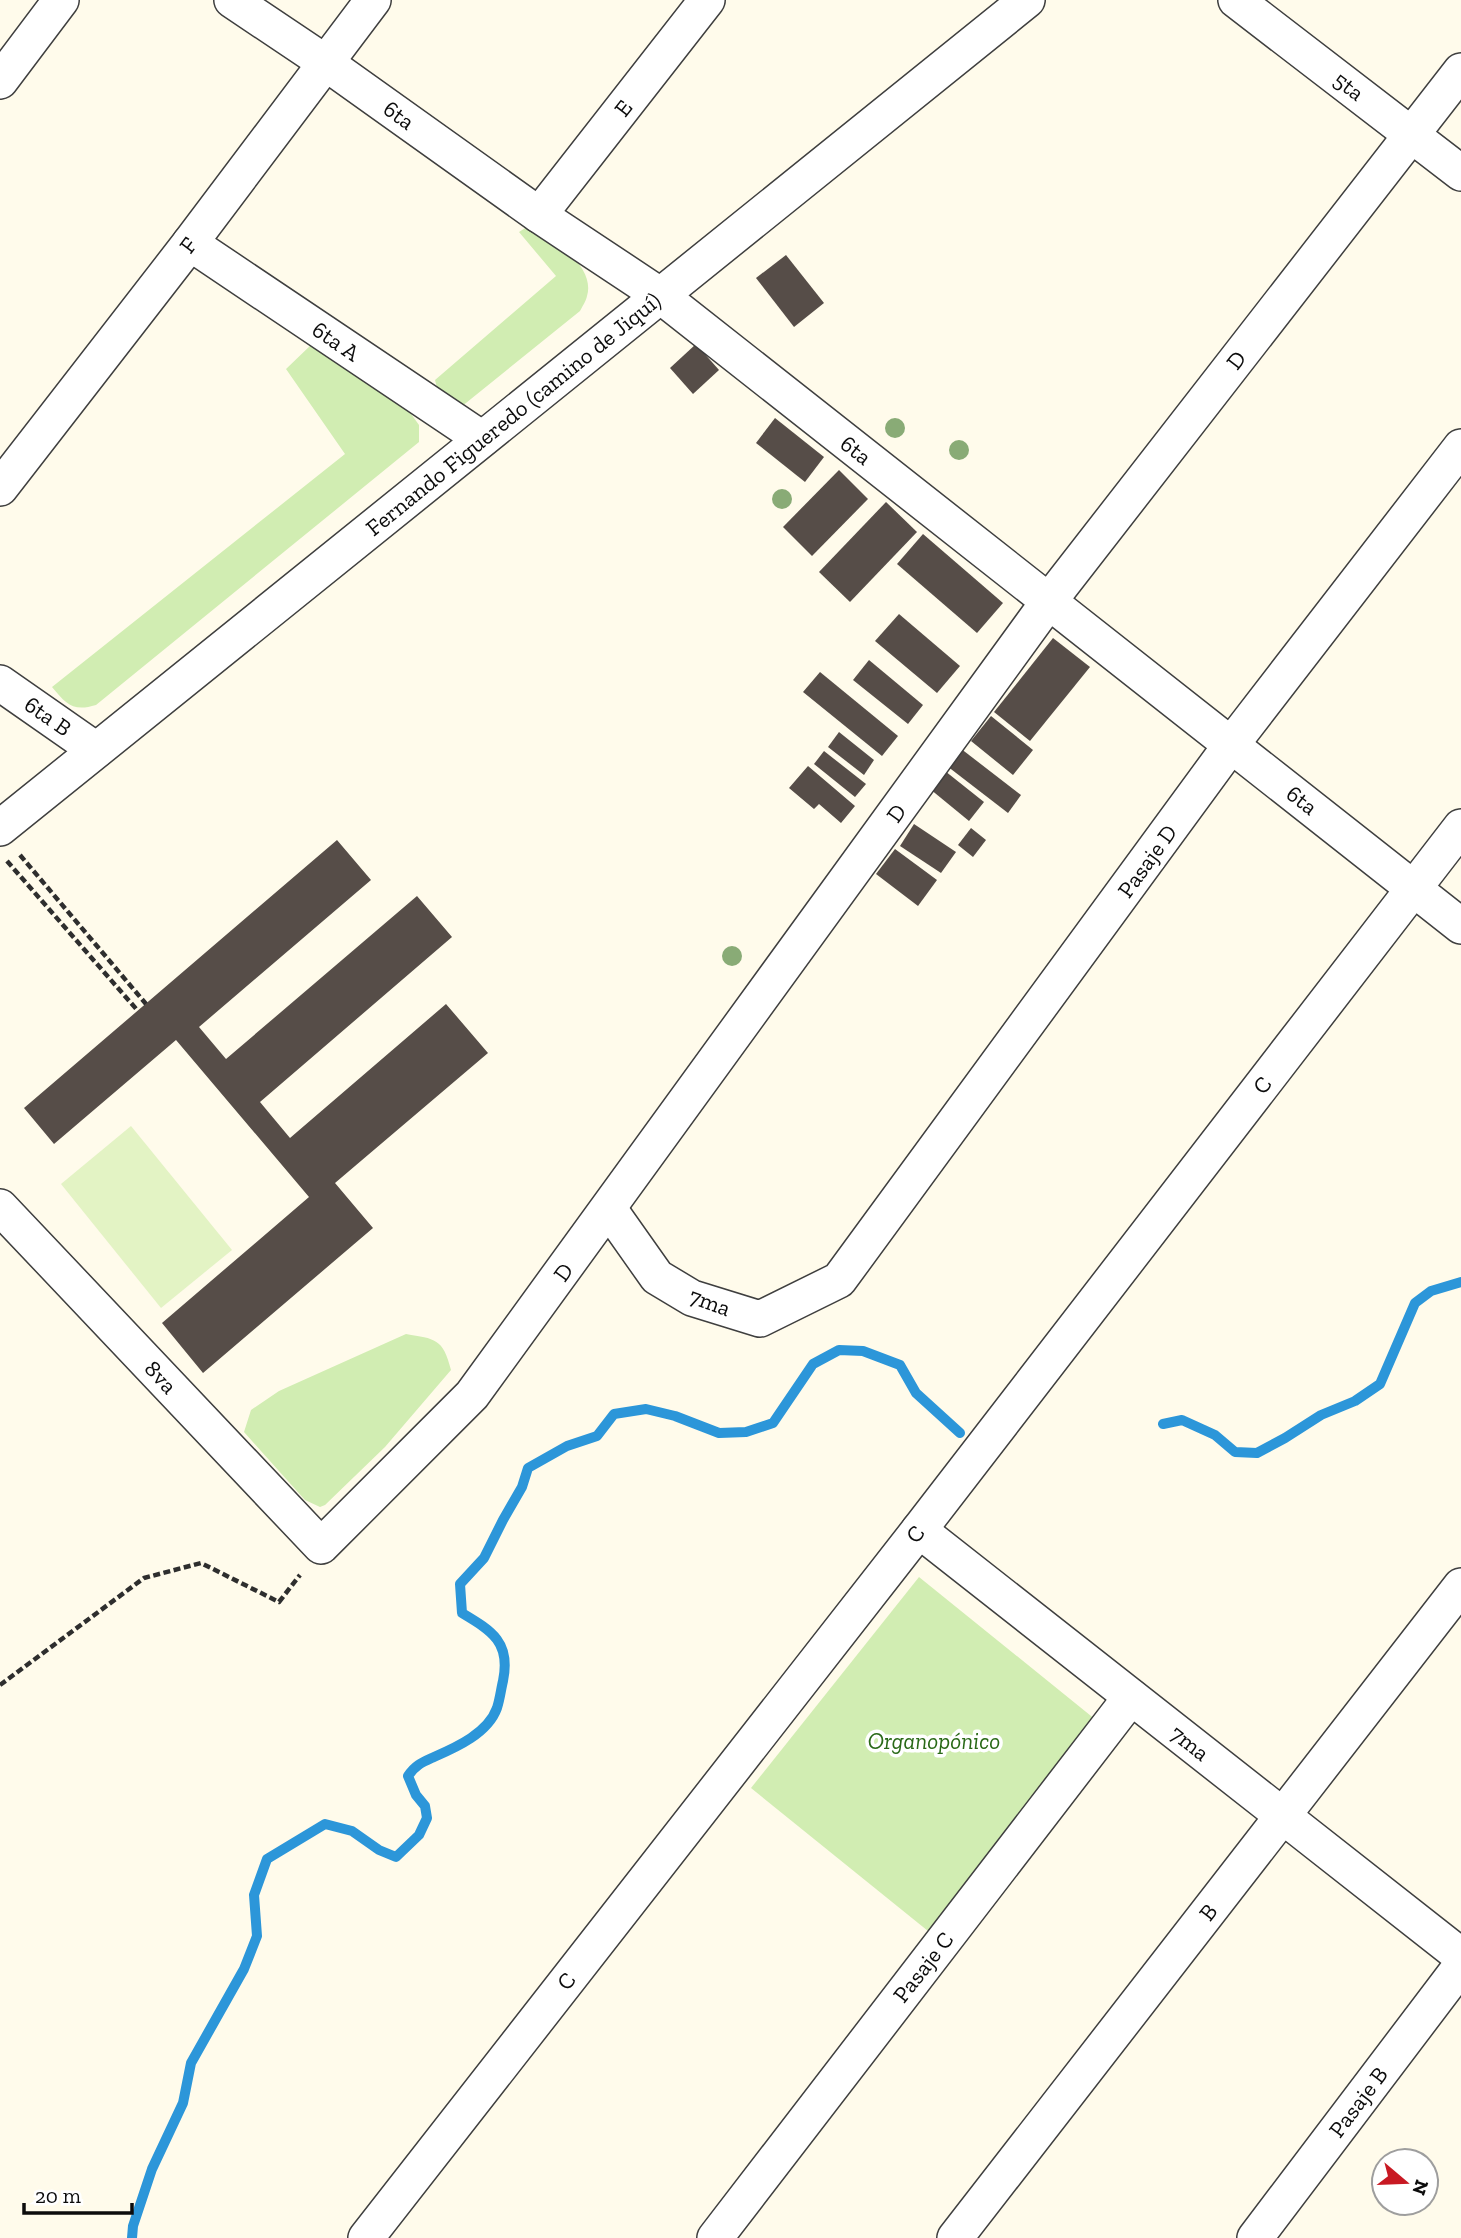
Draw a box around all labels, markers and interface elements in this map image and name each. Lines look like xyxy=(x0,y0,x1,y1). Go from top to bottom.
street label: 5ta xyxy=(1328,65,1370,107)
street label: 6ta xyxy=(378,94,420,136)
street label: E xyxy=(608,94,638,122)
street label: F xyxy=(173,231,203,259)
street label: Fernando Figueredo (camino de Jiquí) xyxy=(360,286,666,542)
street label: 6ta A xyxy=(307,315,366,368)
street label: D xyxy=(1220,345,1252,375)
street label: 6ta xyxy=(835,429,877,471)
street label: 6ta B xyxy=(19,690,77,742)
street label: 6ta xyxy=(1281,779,1323,821)
street label: D xyxy=(880,798,912,828)
street label: Pasaje D xyxy=(1111,819,1183,903)
street label: C xyxy=(1246,1071,1278,1099)
street label: D xyxy=(547,1257,579,1287)
street label: 7ma xyxy=(686,1282,734,1322)
street label: 8va xyxy=(139,1355,183,1399)
street label: C xyxy=(899,1520,931,1548)
street label: 7ma xyxy=(1165,1719,1215,1767)
park label: Organopónico xyxy=(868,1727,1000,1755)
street label: B xyxy=(1193,1898,1223,1926)
street label: Pasaje C xyxy=(887,1926,959,2008)
street label: C xyxy=(550,1967,582,1995)
street label: Pasaje B xyxy=(1322,2061,1394,2143)
north arrow xyxy=(1370,2147,1440,2217)
scale bar xyxy=(24,2172,133,2216)
text: N xyxy=(1407,2177,1434,2198)
text: 20 m xyxy=(35,2183,81,2208)

